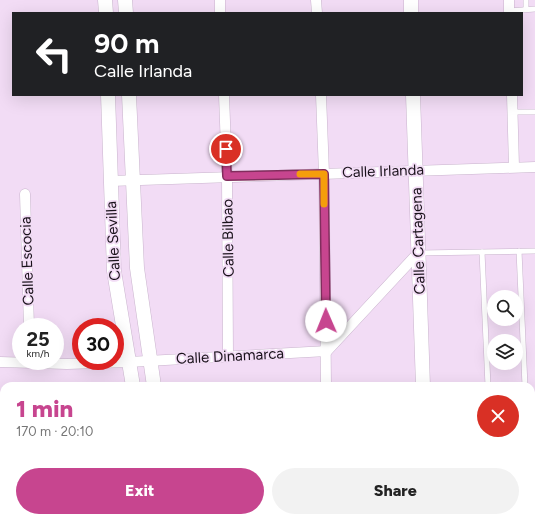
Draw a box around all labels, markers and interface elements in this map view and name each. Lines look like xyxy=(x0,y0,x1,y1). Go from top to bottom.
text: 90 m xyxy=(94,26,159,60)
icon: left xyxy=(28,28,80,80)
text: Calle Irlanda xyxy=(94,60,192,82)
pin xyxy=(209,132,243,166)
icon: arrive xyxy=(215,138,237,160)
street label: Calle Irlanda xyxy=(342,161,424,181)
street label: Calle Cartagena xyxy=(407,187,429,295)
street label: Calle Bilbao xyxy=(218,199,238,277)
street label: Calle Sevilla xyxy=(102,201,124,281)
street label: Calle Escocia xyxy=(16,216,38,306)
map controls xyxy=(487,290,523,370)
button: search xyxy=(487,290,523,326)
position arrow xyxy=(305,300,347,342)
speed limit sign: 30 xyxy=(72,318,124,370)
text: 25 xyxy=(26,327,50,351)
button: layers xyxy=(487,334,523,370)
street label: Calle Dinamarca xyxy=(176,344,284,368)
text: km/h xyxy=(27,347,49,360)
text: 1 min xyxy=(16,394,73,423)
button: close xyxy=(477,395,519,437)
text: 170 m · 20:10 xyxy=(16,424,93,439)
button: Exit xyxy=(16,468,264,514)
button: Share xyxy=(272,468,519,514)

